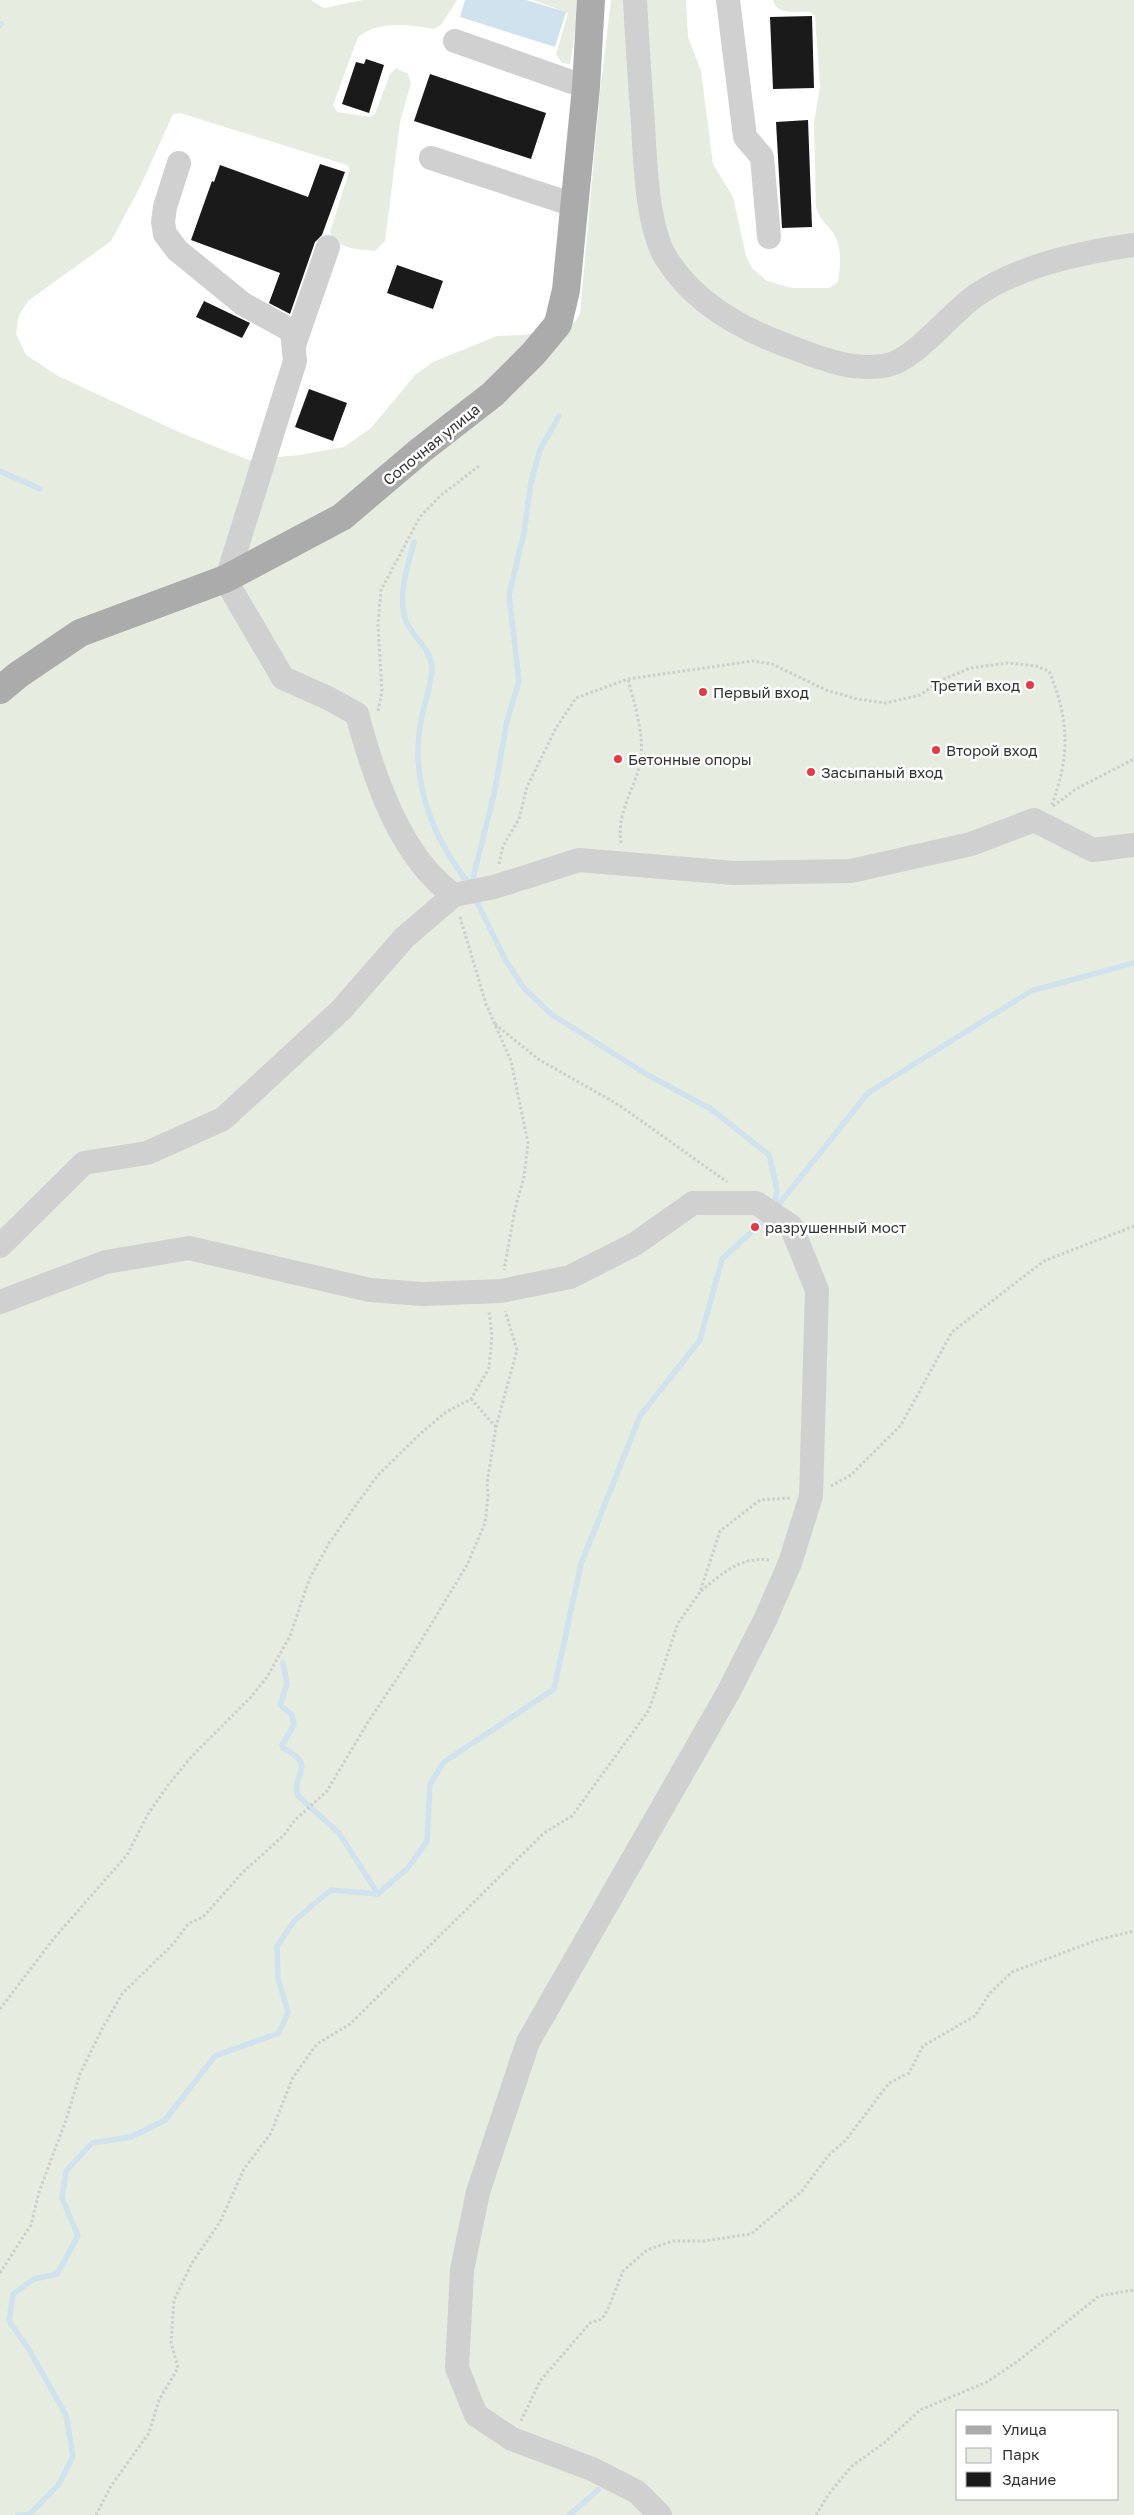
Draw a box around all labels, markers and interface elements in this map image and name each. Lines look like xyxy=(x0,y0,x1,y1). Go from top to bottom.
street label: Сопочная улица xyxy=(379,399,483,489)
place label: Третий вход xyxy=(931,676,1020,694)
marker: Третий вход xyxy=(1024,679,1036,691)
place label: Первый вход xyxy=(713,683,809,701)
marker: Первый вход xyxy=(697,686,709,698)
place label: Второй вход xyxy=(946,741,1037,759)
marker: Второй вход xyxy=(930,744,942,756)
place label: Бетонные опоры xyxy=(628,750,752,768)
marker: Бетонные опоры xyxy=(612,753,624,765)
place label: Засыпаный вход xyxy=(821,763,943,781)
marker: Засыпаный вход xyxy=(805,766,817,778)
place label: разрушенный мост xyxy=(765,1218,907,1236)
marker: разрушенный мост xyxy=(749,1221,761,1233)
legend xyxy=(956,2410,1119,2500)
text: Улица xyxy=(1002,2420,1047,2438)
text: Парк xyxy=(1002,2445,1040,2463)
text: Здание xyxy=(1002,2470,1056,2488)

